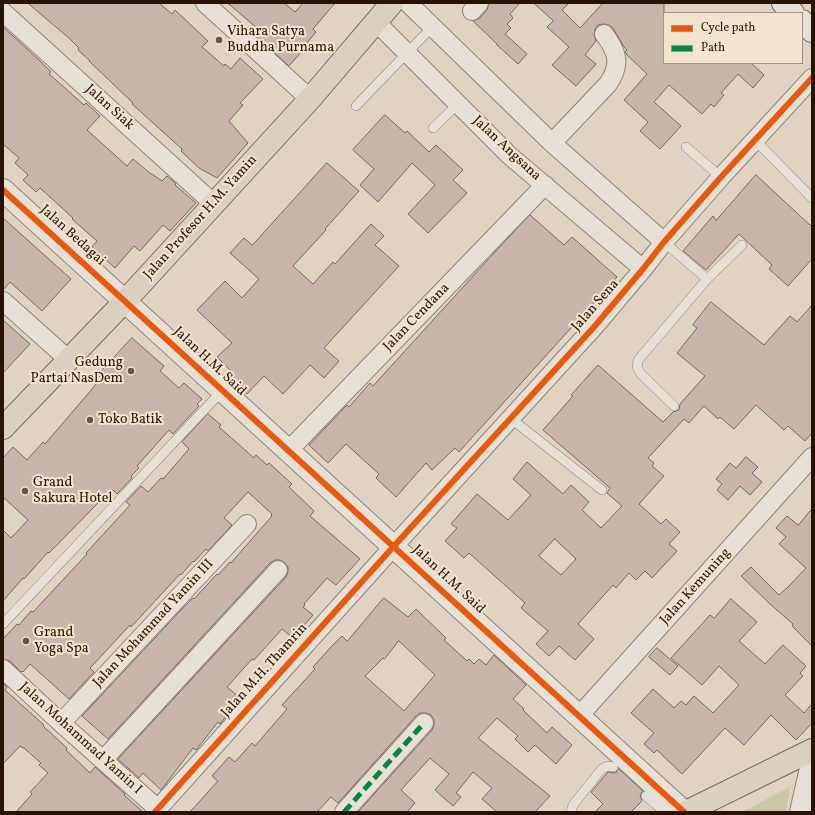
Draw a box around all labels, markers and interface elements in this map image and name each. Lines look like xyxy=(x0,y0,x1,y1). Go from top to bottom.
legend xyxy=(663,12,803,64)
text: Cycle path xyxy=(701,20,756,36)
place label: Vihara Satya Buddha Purnama xyxy=(227,24,334,56)
marker: Vihara Satya Buddha Purnama xyxy=(214,35,224,45)
text: Path xyxy=(701,40,725,56)
street label: Jalan Siak xyxy=(81,82,137,134)
street label: Jalan Angsana xyxy=(468,113,544,185)
street label: Jalan Profesor H.M. Yamin xyxy=(141,152,261,284)
street label: Jalan Bedagai xyxy=(36,202,108,270)
street label: Jalan Sena xyxy=(569,276,623,336)
street label: Jalan Cendana xyxy=(380,280,454,356)
street label: Jalan H.M. Said xyxy=(169,324,249,400)
place label: Gedung Partai NasDem xyxy=(31,355,123,388)
marker: Gedung Partai NasDem xyxy=(126,366,136,376)
place label: Toko Batik xyxy=(98,412,162,428)
marker: Toko Batik xyxy=(85,415,95,425)
place label: Grand Sakura Hotel xyxy=(33,475,112,508)
marker: Grand Sakura Hotel xyxy=(20,486,30,496)
street label: Jalan H.M. Said xyxy=(408,542,488,618)
street label: Jalan Kemuning xyxy=(657,545,735,629)
street label: Jalan Mohammad Yamin III xyxy=(90,556,218,692)
street label: Jalan M.H. Thamrin xyxy=(218,620,312,722)
place label: Grand Yoga Spa xyxy=(34,625,89,658)
marker: Grand Yoga Spa xyxy=(21,636,31,646)
street label: Jalan Mohammad Yamin I xyxy=(15,679,145,799)

